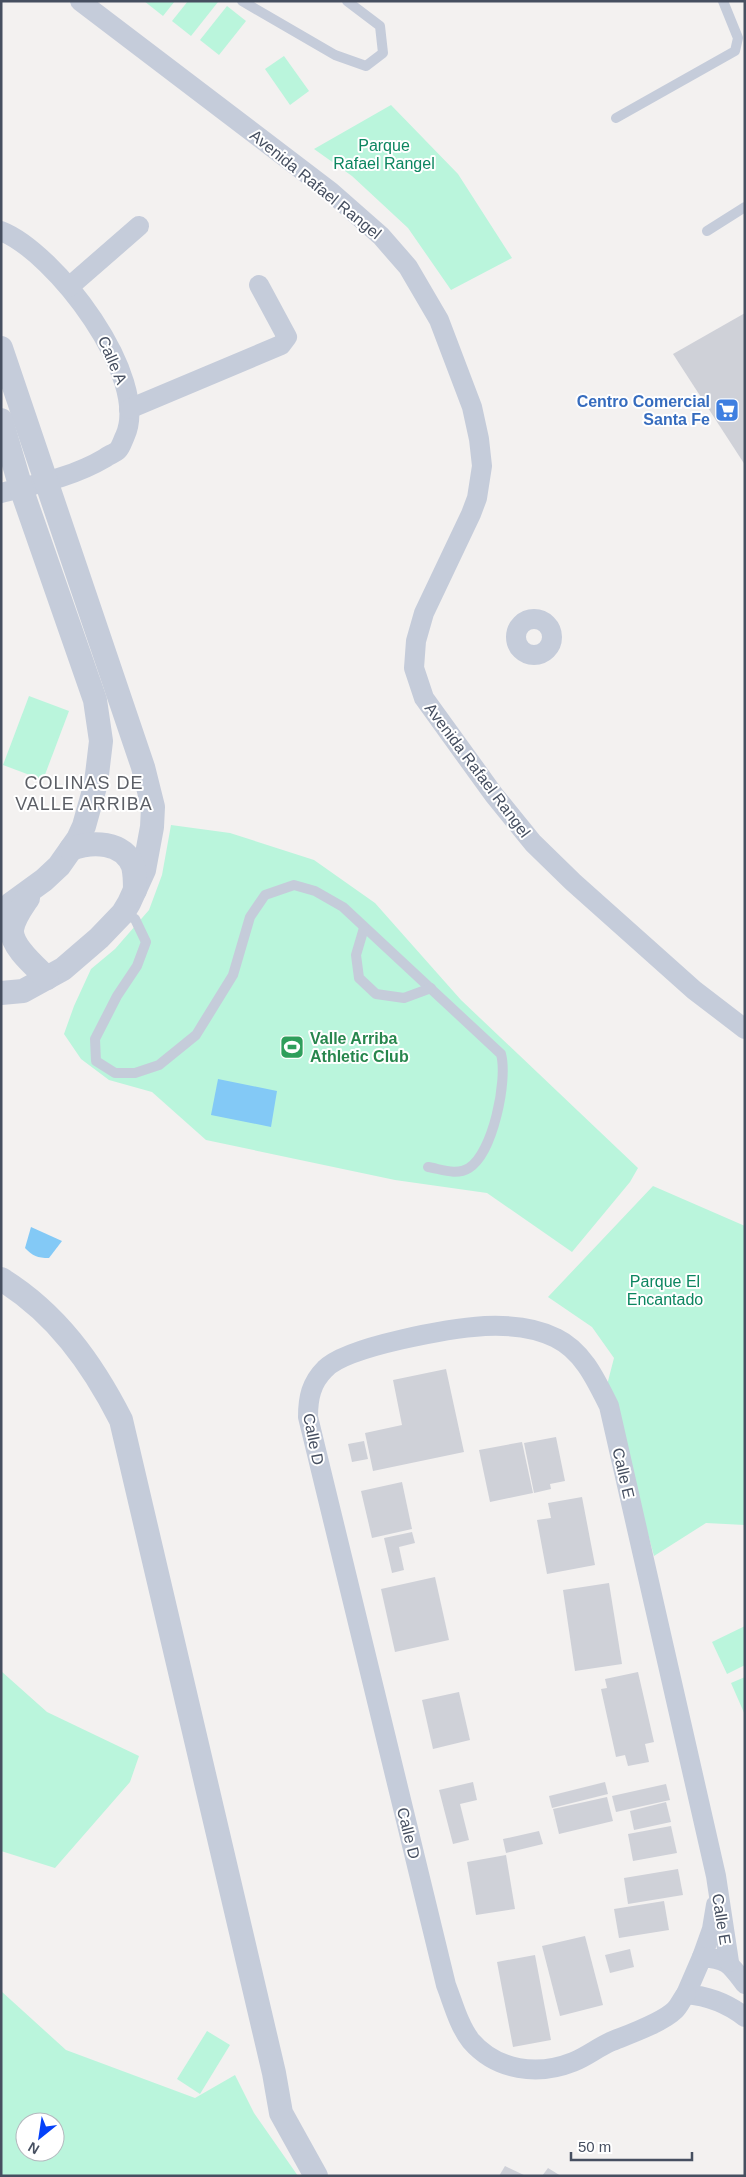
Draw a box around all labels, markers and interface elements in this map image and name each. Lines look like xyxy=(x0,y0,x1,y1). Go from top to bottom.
street label: Avenida Rafael Rangel xyxy=(247,126,385,242)
park label: Parque Rafael Rangel xyxy=(333,137,435,172)
street label: Calle A xyxy=(95,334,130,387)
place label: Centro Comercial Santa Fe xyxy=(577,393,710,428)
supermarket icon: Centro Comercial Santa Fe xyxy=(714,397,740,423)
street label: Avenida Rafael Rangel xyxy=(422,700,534,841)
district label: COLINAS DE VALLE ARRIBA xyxy=(15,773,153,814)
place label: Valle Arriba Athletic Club xyxy=(310,1030,409,1065)
sports icon: Valle Arriba Athletic Club xyxy=(279,1034,305,1060)
park label: Parque El Encantado xyxy=(627,1273,703,1308)
street label: Calle D xyxy=(300,1412,327,1466)
street label: Calle E xyxy=(609,1446,638,1500)
street label: Calle D xyxy=(394,1806,423,1861)
street label: Calle E xyxy=(709,1892,734,1946)
north arrow xyxy=(15,2112,65,2162)
scale bar xyxy=(571,2130,692,2162)
text: 50 m xyxy=(578,2138,611,2155)
text: N xyxy=(25,2139,42,2158)

